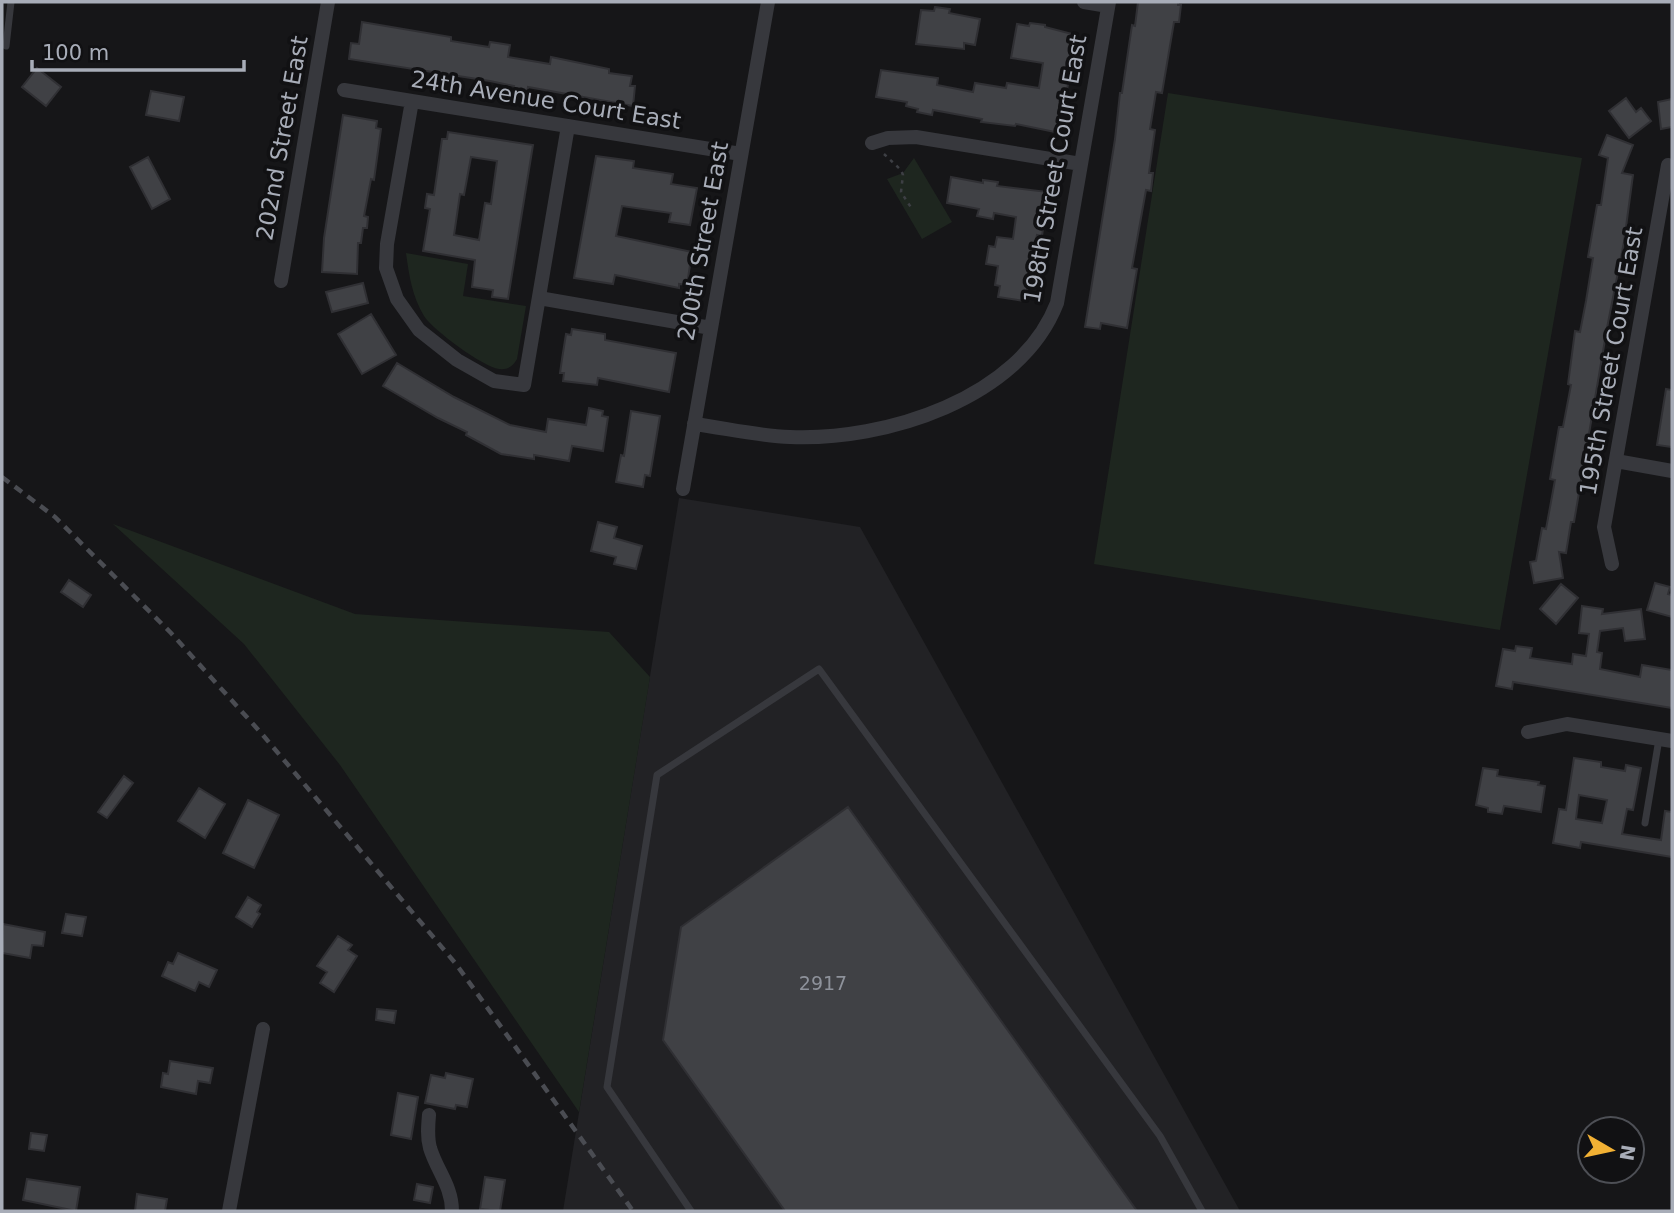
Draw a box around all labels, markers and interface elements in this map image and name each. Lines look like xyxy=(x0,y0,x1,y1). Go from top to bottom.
scale bar xyxy=(32,28,243,72)
street label: 198th Street Court East xyxy=(1019,33,1091,305)
street label: 202nd Street East xyxy=(251,34,313,242)
text: 100 m xyxy=(42,41,109,65)
street label: 24th Avenue Court East xyxy=(409,66,683,134)
street label: 200th Street East xyxy=(673,139,733,343)
street label: 195th Street Court East xyxy=(1575,225,1647,497)
house number: 2917 xyxy=(799,972,847,994)
north arrow xyxy=(1576,1115,1646,1185)
text: N xyxy=(1616,1143,1640,1162)

